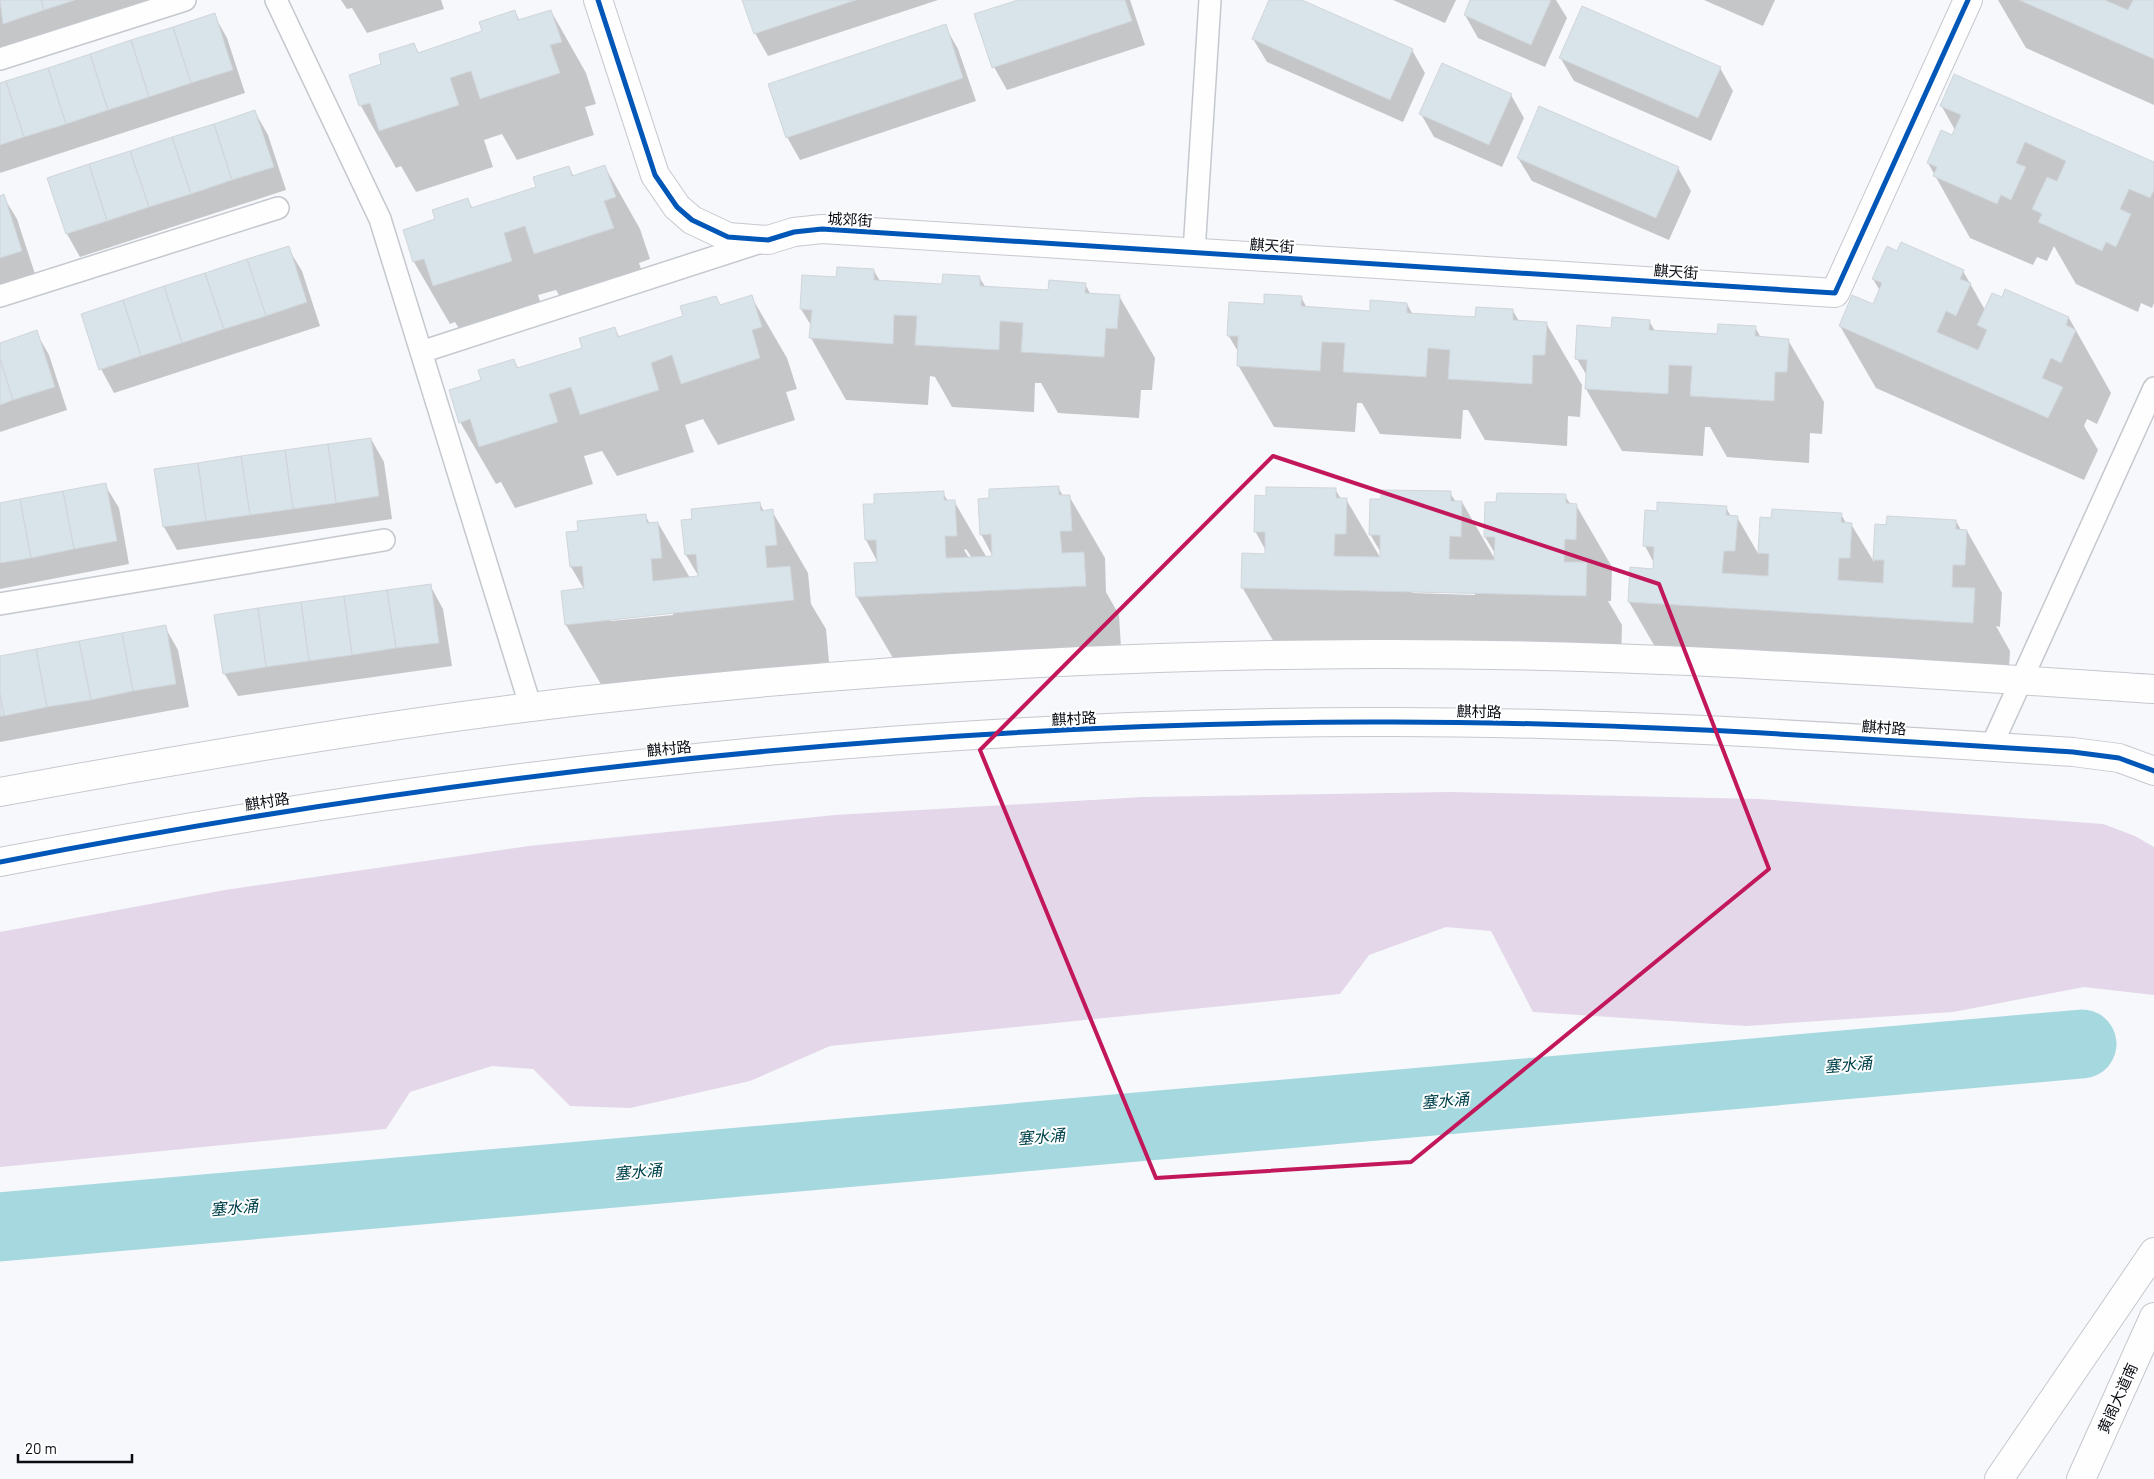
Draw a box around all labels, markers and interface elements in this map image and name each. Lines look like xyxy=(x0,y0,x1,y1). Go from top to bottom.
street label: 城郊街 xyxy=(827,209,873,229)
street label: 麒天街 xyxy=(1249,234,1295,256)
street label: 麒天街 xyxy=(1653,260,1699,282)
street label: 麒村路 xyxy=(1456,702,1502,720)
street label: 麒村路 xyxy=(1051,708,1097,728)
street label: 麒村路 xyxy=(1861,716,1907,738)
street label: 麒村路 xyxy=(646,737,692,759)
street label: 麒村路 xyxy=(243,789,291,813)
water label: 塞水涌 xyxy=(1823,1052,1875,1076)
water label: 塞水涌 xyxy=(1420,1088,1472,1112)
water label: 塞水涌 xyxy=(1016,1124,1068,1148)
water label: 塞水涌 xyxy=(613,1159,665,1183)
water label: 塞水涌 xyxy=(209,1195,261,1219)
street label: 黄阁大道南 xyxy=(2094,1360,2140,1436)
scale bar xyxy=(18,1432,131,1464)
text: 20 m xyxy=(25,1439,57,1457)

